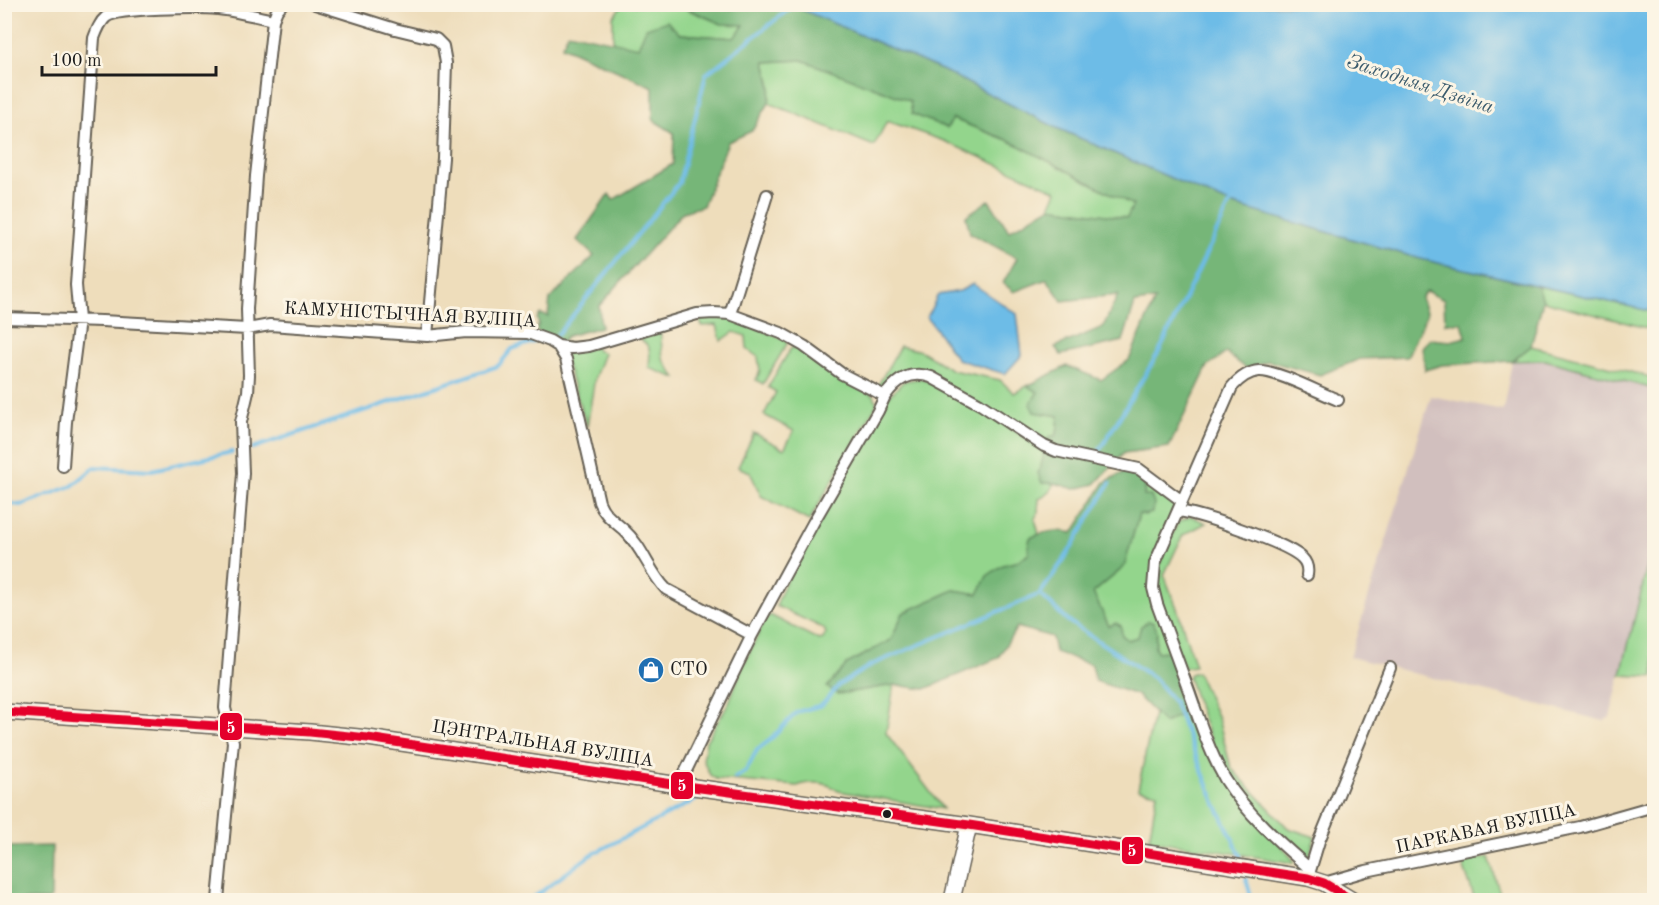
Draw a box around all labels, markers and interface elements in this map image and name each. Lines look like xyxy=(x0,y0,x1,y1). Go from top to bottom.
scale bar xyxy=(42,39,216,77)
text: 100 m xyxy=(51,52,102,70)
water label: Заходняя Дзвіна xyxy=(1344,52,1496,118)
street label: КАМУНІСТЫЧНАЯ ВУЛІЦА xyxy=(283,299,537,331)
shop icon: СТО xyxy=(636,655,666,685)
place label: СТО xyxy=(670,661,708,679)
line badge: 5 xyxy=(219,712,243,741)
street label: ЦЭНТРАЛЬНАЯ ВУЛІЦА xyxy=(431,718,655,770)
text: 5 xyxy=(226,721,236,737)
line badge: 5 xyxy=(670,771,694,800)
text: 5 xyxy=(677,779,687,795)
street label: ПАРКАВАЯ ВУЛІЦА xyxy=(1394,801,1578,857)
unlabelled marker xyxy=(881,808,893,820)
line badge: 5 xyxy=(1121,836,1144,865)
text: 5 xyxy=(1127,844,1137,860)

